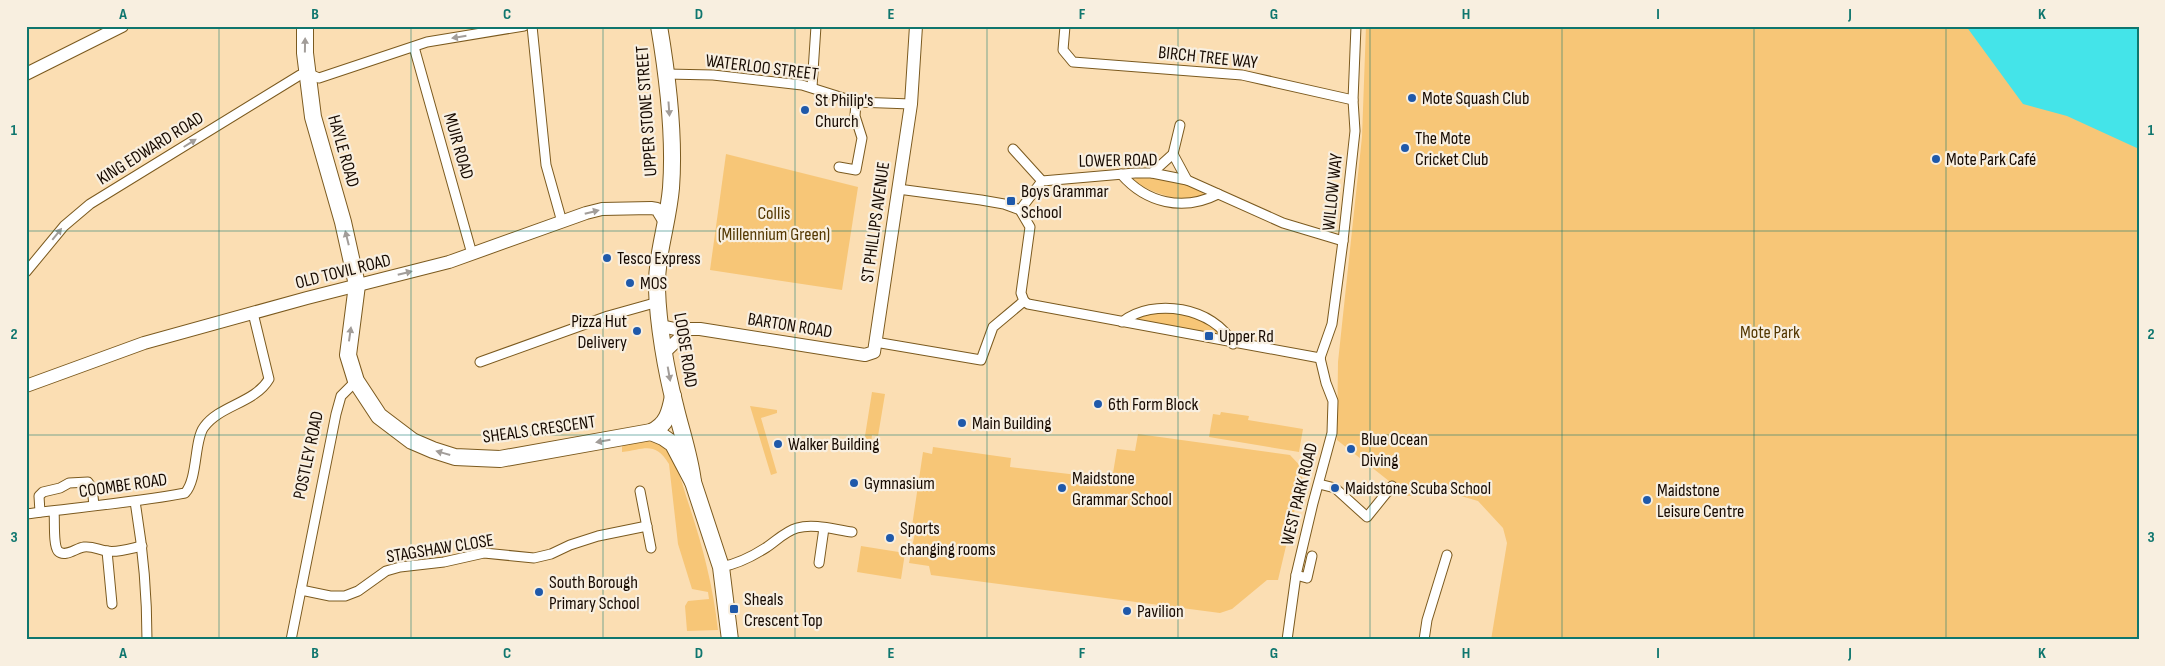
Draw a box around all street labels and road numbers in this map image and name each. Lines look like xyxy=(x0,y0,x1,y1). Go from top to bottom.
street label: BIRCH TREE WAY xyxy=(1157,42,1259,73)
street label: UPPER STONE STREET xyxy=(631,45,662,177)
street label: WATERLOO STREET xyxy=(704,50,820,85)
street label: KING EDWARD ROAD xyxy=(93,107,207,190)
street label: MUIR ROAD xyxy=(439,111,478,182)
street label: HAYLE ROAD xyxy=(323,113,364,190)
street label: LOWER ROAD xyxy=(1078,149,1158,172)
street label: WILLOW WAY xyxy=(1318,152,1347,232)
street label: ST PHILLIPS AVENUE xyxy=(857,160,894,284)
street label: OLD TOVIL ROAD xyxy=(293,249,393,294)
street label: BARTON ROAD xyxy=(746,308,834,343)
street label: LOOSE ROAD xyxy=(669,311,702,389)
street label: POSTLEY ROAD xyxy=(289,409,328,501)
street label: SHEALS CRESCENT xyxy=(481,411,597,448)
street label: WEST PARK ROAD xyxy=(1277,441,1322,547)
street label: COOMBE ROAD xyxy=(78,469,169,502)
street label: STAGSHAW CLOSE xyxy=(385,530,495,567)

